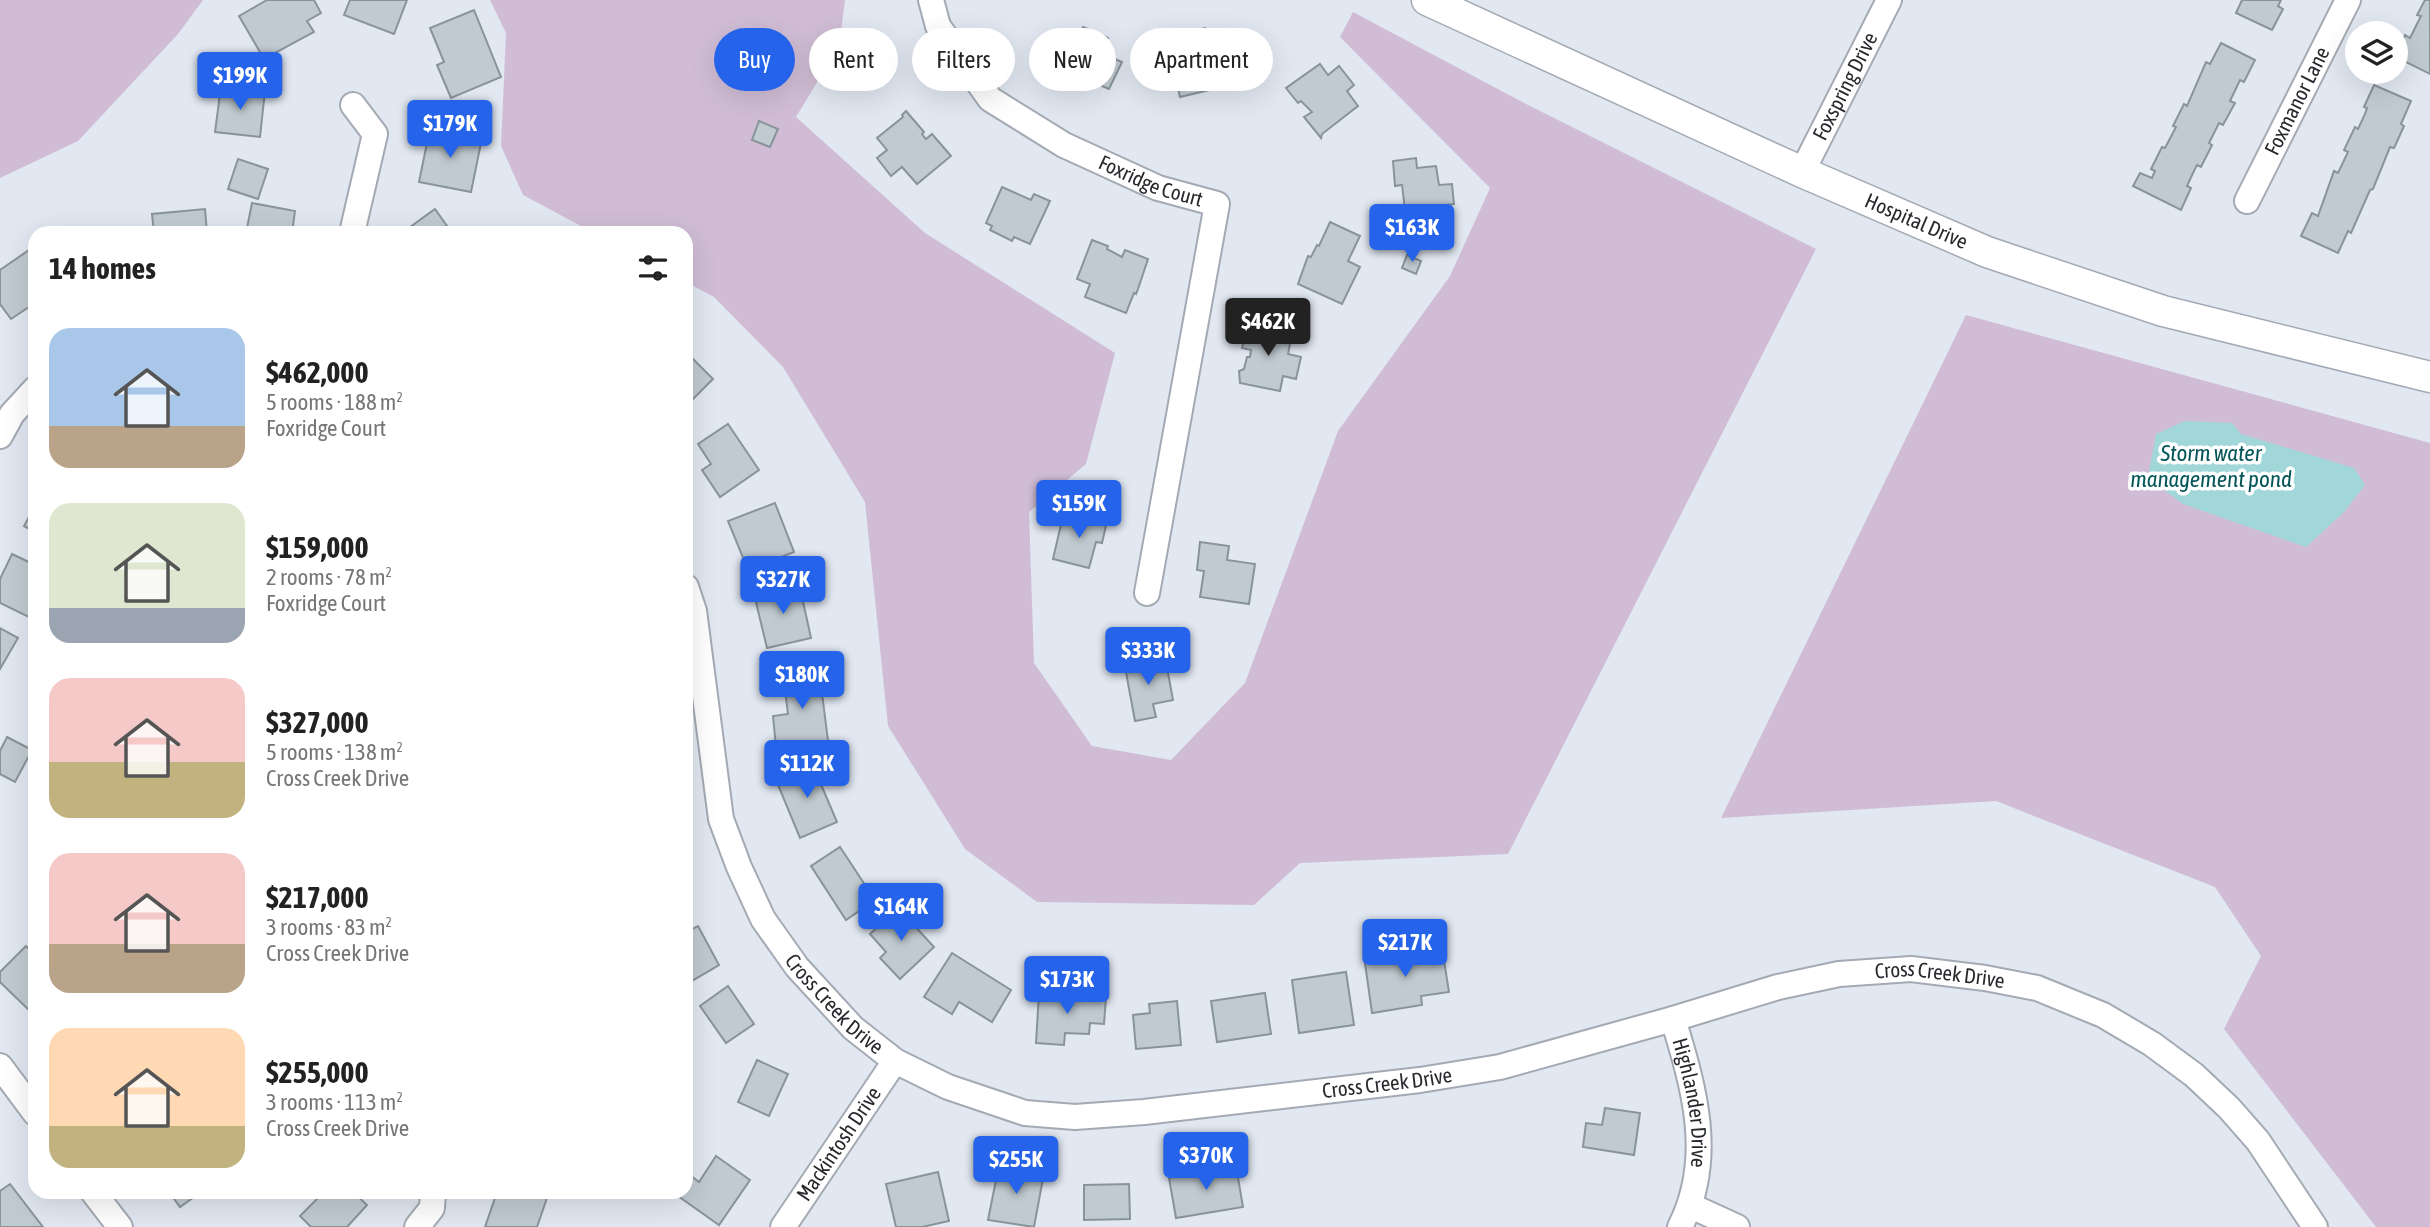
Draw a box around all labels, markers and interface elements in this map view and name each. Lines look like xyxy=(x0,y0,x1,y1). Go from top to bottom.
map controls xyxy=(2345,21,2408,84)
button: layers xyxy=(2345,21,2408,84)
chip: Buy xyxy=(714,28,795,91)
chip: Rent xyxy=(809,28,898,91)
chip: Filters xyxy=(912,28,1015,91)
chip: New xyxy=(1029,28,1116,91)
chip: Apartment xyxy=(1130,28,1273,91)
street label: Foxspring Drive xyxy=(1807,28,1882,144)
street label: Foxmanor Lane xyxy=(2259,42,2334,159)
pin: $199K xyxy=(191,52,289,112)
text: $199K xyxy=(213,62,267,88)
pin: $179K xyxy=(401,100,499,160)
text: $179K xyxy=(423,110,477,136)
street label: Foxridge Court xyxy=(1095,150,1206,211)
street label: Hospital Drive xyxy=(1862,188,1972,253)
pin: $163K xyxy=(1363,204,1461,264)
text: $163K xyxy=(1385,214,1439,240)
icon: filters xyxy=(634,249,672,287)
text: 14 homes xyxy=(49,251,156,285)
pin: $462K xyxy=(1219,298,1317,358)
text: $462K xyxy=(1241,308,1295,334)
text: $462,000 xyxy=(266,355,369,389)
icon: home xyxy=(105,356,189,440)
text: 5 rooms · 188 m² xyxy=(266,389,403,415)
text: Foxridge Court xyxy=(266,415,386,441)
water label: Storm water management pond xyxy=(2130,440,2292,492)
pin: $159K xyxy=(1030,480,1128,540)
text: $159K xyxy=(1052,490,1106,516)
text: $159,000 xyxy=(266,530,369,564)
icon: home xyxy=(105,531,189,615)
pin: $327K xyxy=(734,556,832,616)
text: 2 rooms · 78 m² xyxy=(266,564,392,590)
text: $327K xyxy=(756,566,810,592)
text: Foxridge Court xyxy=(266,590,386,616)
pin: $333K xyxy=(1099,628,1197,687)
text: $333K xyxy=(1121,637,1175,663)
pin: $180K xyxy=(753,652,851,711)
text: $180K xyxy=(775,661,829,687)
text: $327,000 xyxy=(266,705,369,739)
icon: home xyxy=(105,706,189,790)
text: 5 rooms · 138 m² xyxy=(266,739,403,765)
pin: $112K xyxy=(758,740,856,800)
text: $112K xyxy=(780,750,834,776)
text: Cross Creek Drive xyxy=(266,765,409,791)
text: $217,000 xyxy=(266,880,369,914)
icon: home xyxy=(105,881,189,965)
pin: $164K xyxy=(852,884,950,943)
text: $164K xyxy=(874,893,928,919)
text: 3 rooms · 83 m² xyxy=(266,914,392,940)
pin: $217K xyxy=(1356,920,1454,979)
text: $217K xyxy=(1378,929,1432,955)
text: Cross Creek Drive xyxy=(266,940,409,966)
street label: Cross Creek Drive xyxy=(781,949,889,1058)
pin: $173K xyxy=(1018,956,1116,1016)
street label: Cross Creek Drive xyxy=(1874,956,2007,993)
text: $173K xyxy=(1040,966,1094,992)
street label: Highlander Drive xyxy=(1668,1035,1712,1169)
text: $255,000 xyxy=(266,1055,369,1089)
icon: home xyxy=(105,1056,189,1140)
street label: Cross Creek Drive xyxy=(1321,1062,1454,1102)
street label: Mackintosh Drive xyxy=(791,1082,885,1205)
text: 3 rooms · 113 m² xyxy=(266,1089,403,1115)
text: Cross Creek Drive xyxy=(266,1115,409,1141)
pin: $370K xyxy=(1157,1132,1255,1192)
pin: $255K xyxy=(967,1136,1065,1196)
text: $370K xyxy=(1179,1142,1233,1168)
text: $255K xyxy=(989,1146,1043,1172)

